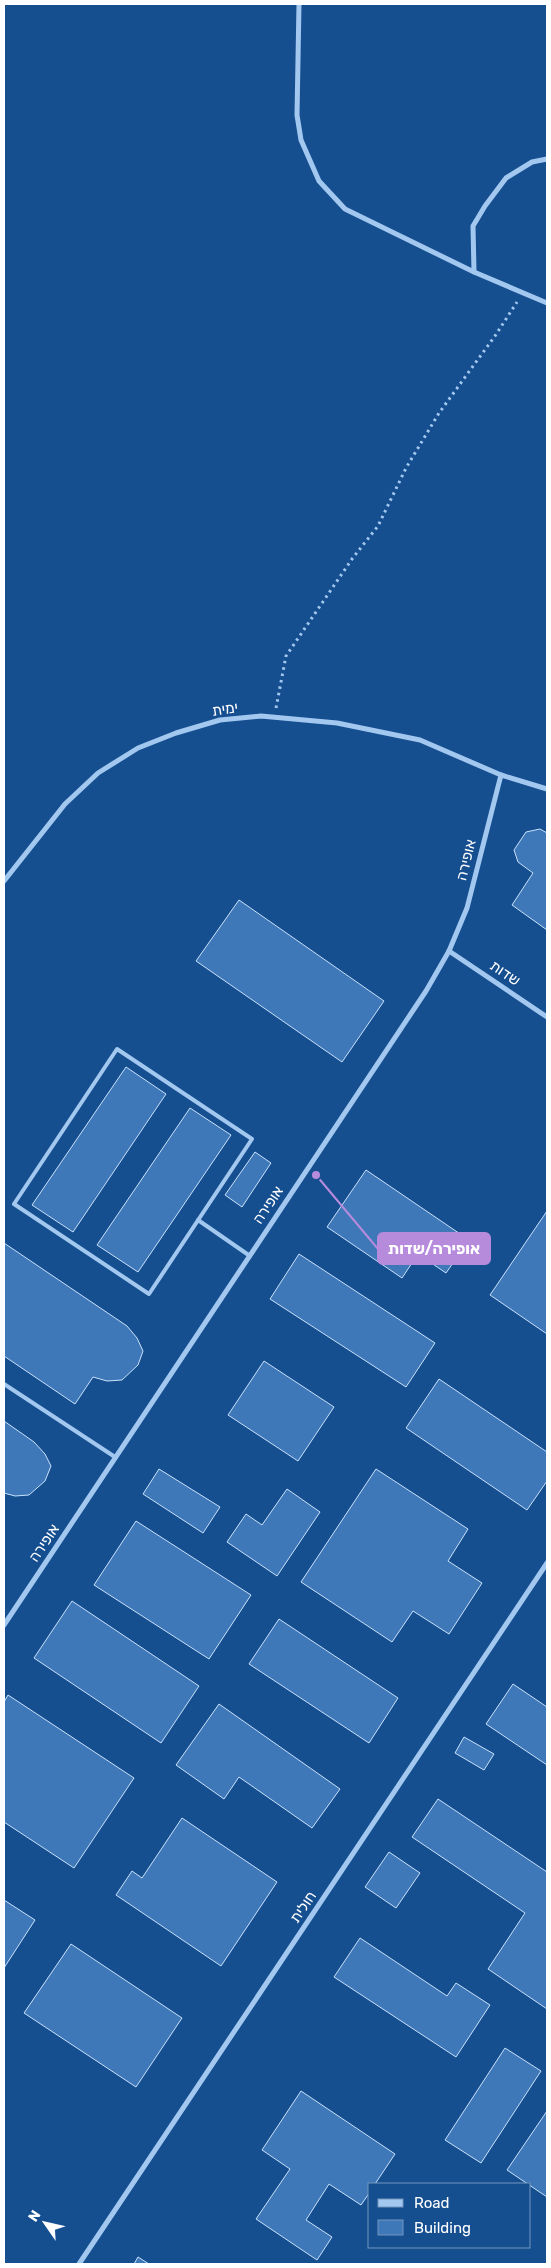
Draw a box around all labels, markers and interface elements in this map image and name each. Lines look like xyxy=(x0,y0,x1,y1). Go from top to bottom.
street label: ימית xyxy=(211,698,239,720)
street label: אופירה xyxy=(452,837,480,882)
street label: שדות xyxy=(486,956,524,990)
street label: אופירה xyxy=(249,1183,287,1227)
callout: אופירה/שדות xyxy=(378,1233,490,1264)
text: אופירה/שדות xyxy=(388,1239,480,1258)
street label: אופירה xyxy=(25,1521,63,1565)
street label: חולית xyxy=(286,1888,320,1926)
legend xyxy=(368,2183,531,2248)
text: Road xyxy=(414,2194,450,2212)
north arrow xyxy=(20,2198,70,2248)
text: N xyxy=(25,2207,45,2225)
text: Building xyxy=(414,2219,471,2237)

